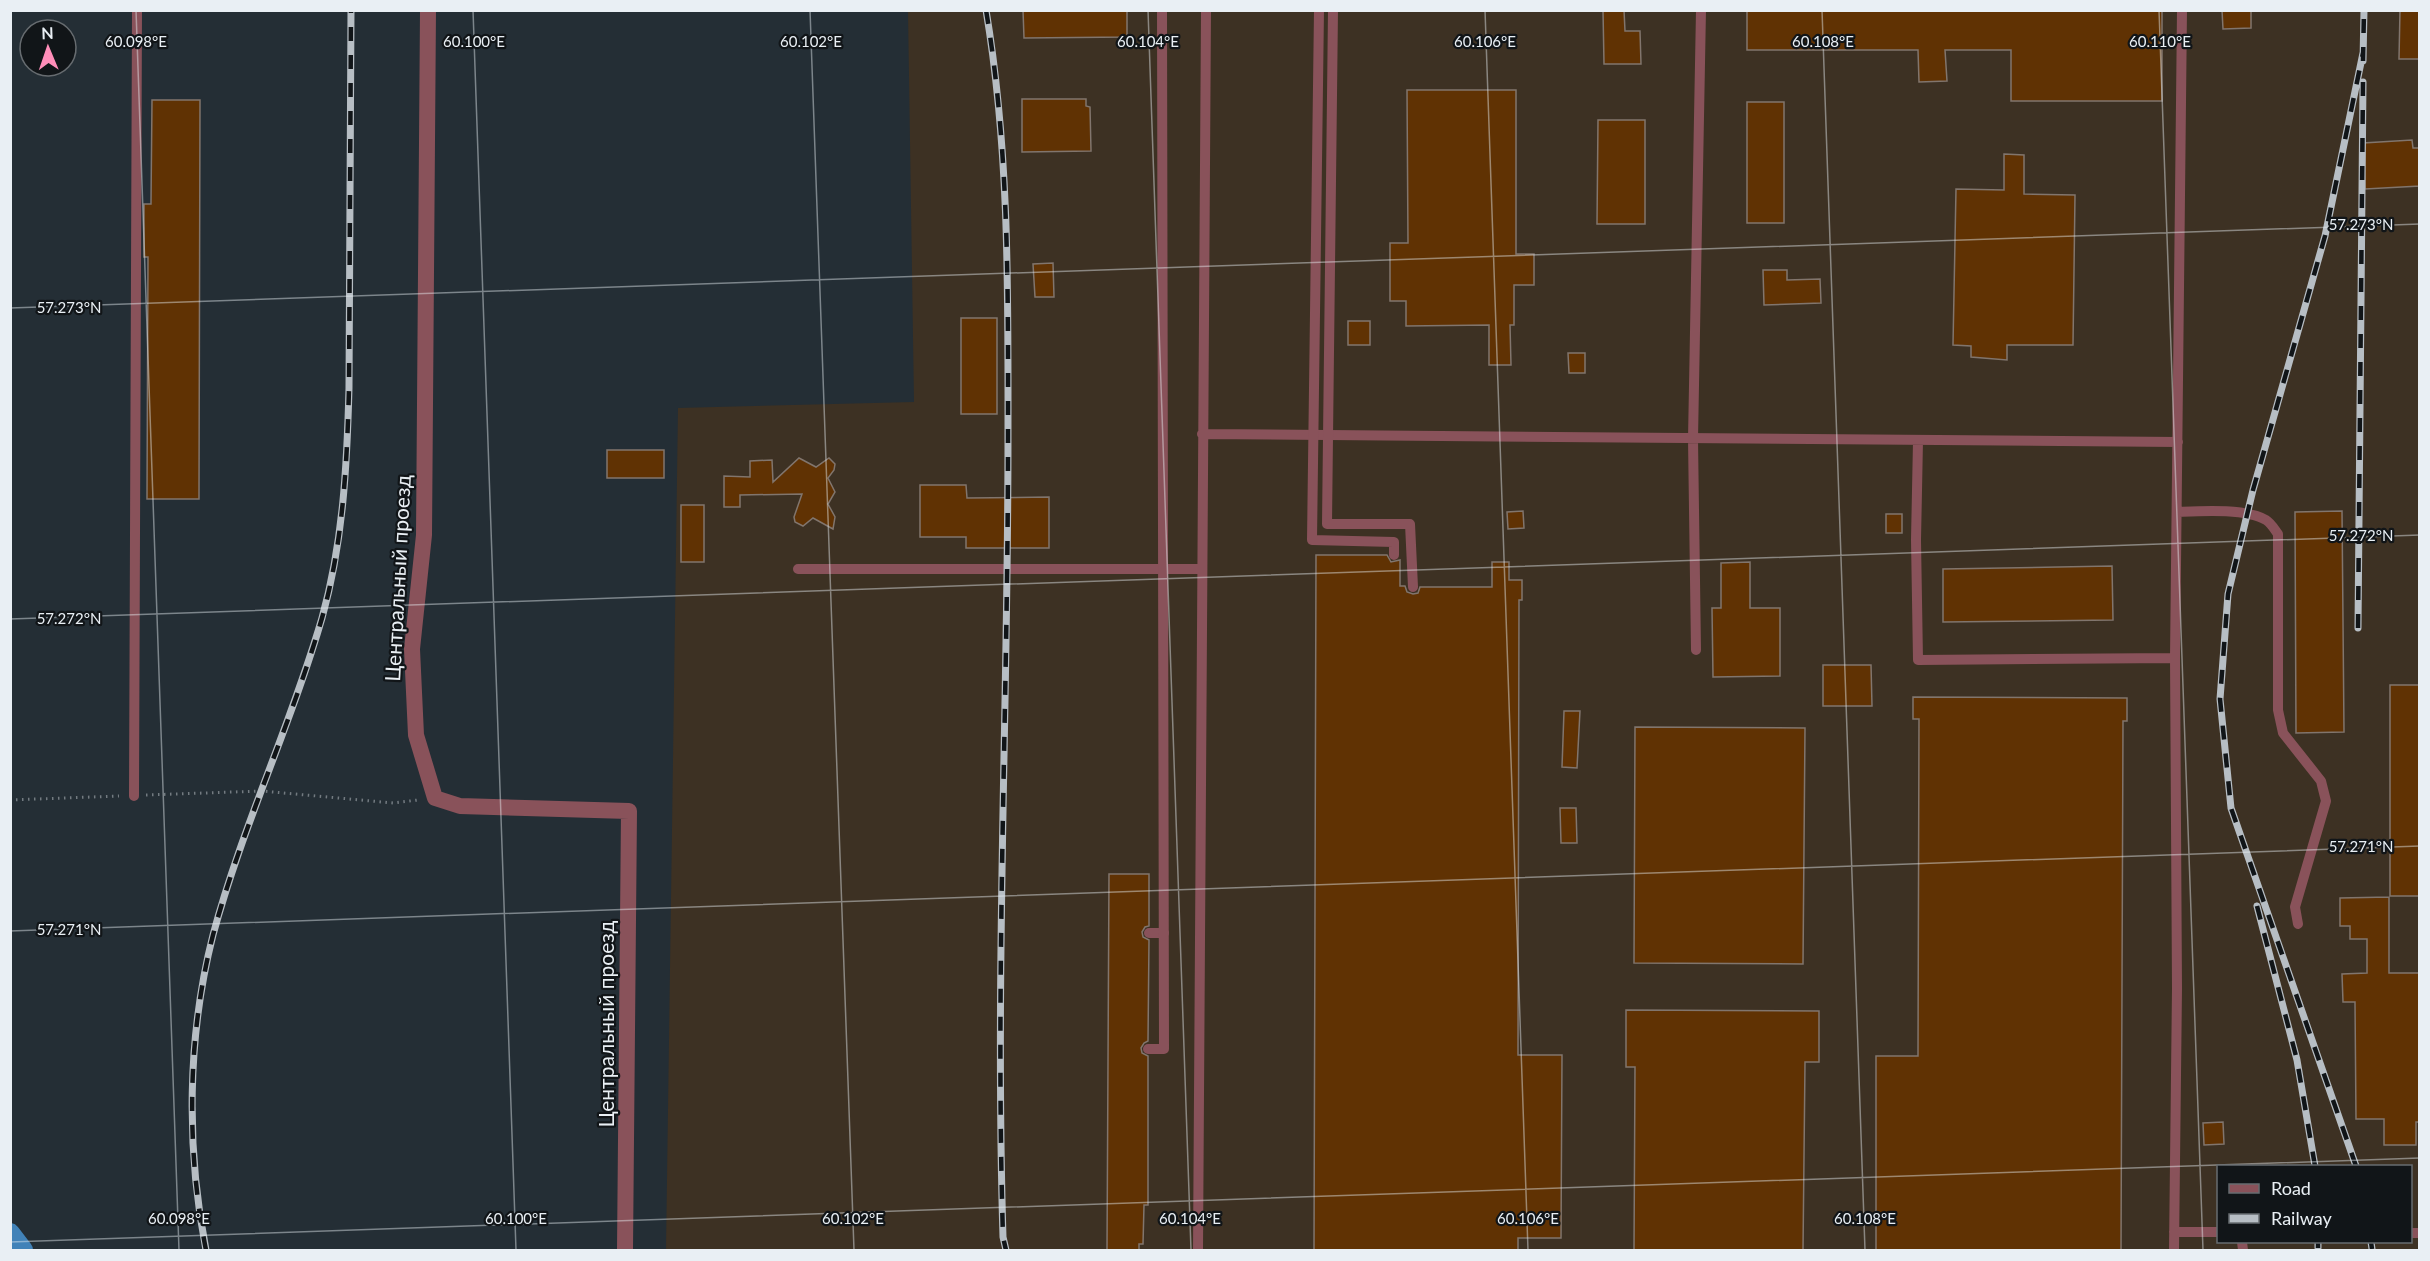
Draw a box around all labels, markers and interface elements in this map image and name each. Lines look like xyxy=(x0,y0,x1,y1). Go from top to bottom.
north arrow xyxy=(18,18,78,78)
text: N xyxy=(41,23,54,42)
text: 60.098°E xyxy=(105,32,167,50)
text: 60.100°E xyxy=(443,32,505,50)
text: 60.102°E xyxy=(780,32,842,50)
text: 60.104°E xyxy=(1117,32,1179,50)
text: 60.106°E xyxy=(1454,32,1516,50)
text: 60.108°E xyxy=(1792,32,1854,50)
text: 60.110°E xyxy=(2129,32,2191,50)
text: 57.273°N xyxy=(2329,215,2393,233)
text: 57.273°N xyxy=(37,298,101,316)
street label: Центральный проезд xyxy=(379,474,415,682)
text: 57.272°N xyxy=(2329,526,2393,544)
text: 57.272°N xyxy=(37,609,101,627)
text: 57.271°N xyxy=(2329,837,2393,855)
text: 57.271°N xyxy=(37,920,101,938)
street label: Центральный проезд xyxy=(593,920,618,1128)
legend xyxy=(2217,1165,2412,1243)
text: Road xyxy=(2271,1177,2311,1199)
text: Railway xyxy=(2271,1207,2332,1229)
text: 60.098°E xyxy=(148,1209,210,1227)
text: 60.100°E xyxy=(485,1209,547,1227)
text: 60.102°E xyxy=(822,1209,884,1227)
text: 60.104°E xyxy=(1159,1209,1221,1227)
text: 60.106°E xyxy=(1497,1209,1559,1227)
text: 60.108°E xyxy=(1834,1209,1896,1227)

